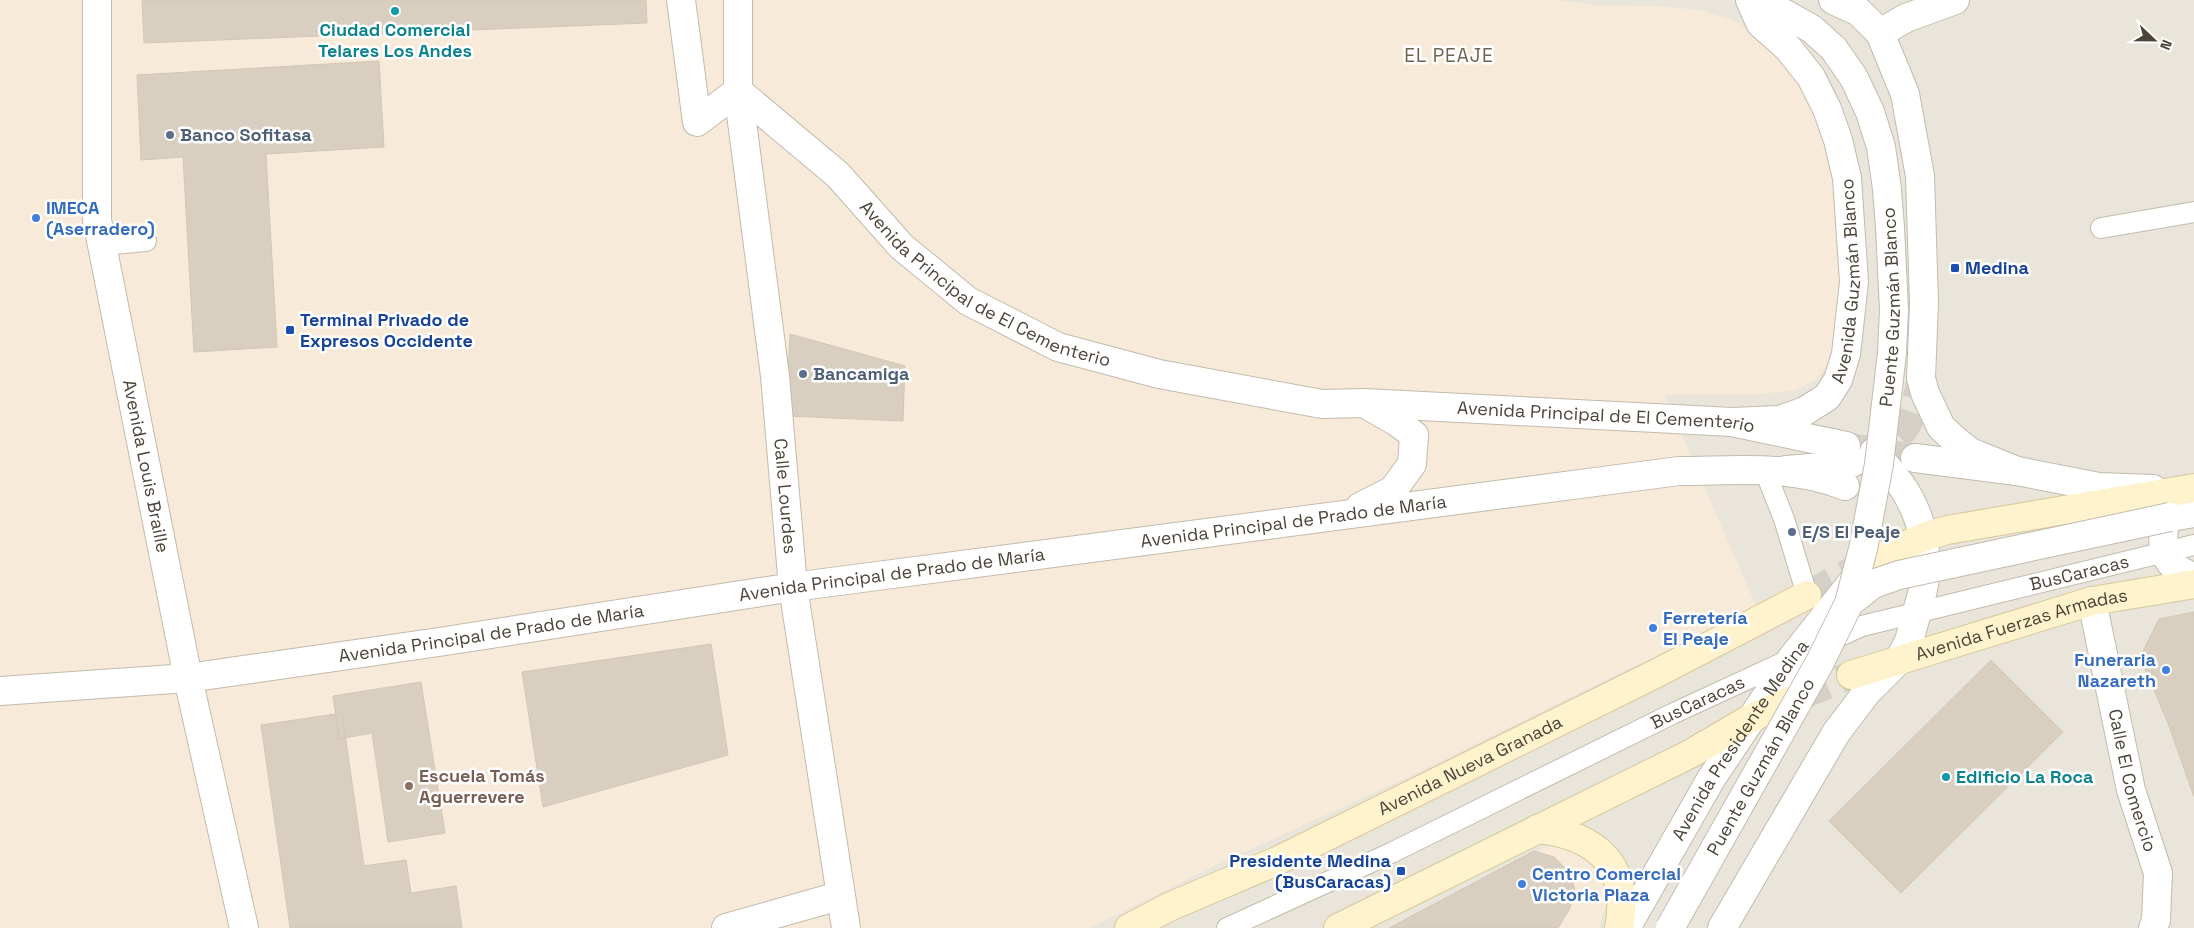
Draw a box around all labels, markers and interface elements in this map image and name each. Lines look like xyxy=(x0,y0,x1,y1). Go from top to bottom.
marker: Ciudad Comercial Telares Los Andes xyxy=(389,5,401,17)
north arrow xyxy=(2129,15,2179,65)
place label: Ciudad Comercial Telares Los Andes xyxy=(318,18,472,62)
text: N xyxy=(2156,37,2176,53)
district label: EL PEAJE xyxy=(1404,43,1494,68)
place label: Banco Sofitasa xyxy=(180,123,312,146)
marker: Banco Sofitasa xyxy=(164,129,176,141)
street label: Avenida Guzmán Blanco xyxy=(1826,178,1865,386)
place label: IMECA (Aserradero) xyxy=(46,196,155,240)
street label: Avenida Principal de El Cementerio xyxy=(855,196,1113,372)
street label: Puente Guzmán Blanco xyxy=(1874,206,1905,408)
marker: IMECA (Aserradero) xyxy=(30,212,42,224)
place label: Medina xyxy=(1965,256,2030,279)
marker: Medina xyxy=(1949,262,1961,274)
place label: Terminal Privado de Expresos Occidente xyxy=(300,308,473,352)
marker: Terminal Privado de Expresos Occidente xyxy=(284,324,296,336)
place label: Bancamiga xyxy=(813,362,910,385)
marker: Bancamiga xyxy=(797,368,809,380)
street label: Avenida Louis Braille xyxy=(118,377,175,555)
street label: Avenida Principal de El Cementerio xyxy=(1456,396,1757,438)
street label: Calle Lourdes xyxy=(769,437,802,555)
street label: Avenida Principal de Prado de María xyxy=(1139,490,1448,552)
place label: E/S El Peaje xyxy=(1802,520,1900,543)
marker: E/S El Peaje xyxy=(1786,526,1798,538)
street label: Avenida Principal de Prado de María xyxy=(737,542,1046,606)
street label: BusCaracas xyxy=(2027,549,2131,596)
street label: Avenida Fuerzas Armadas xyxy=(1913,583,2129,666)
street label: Avenida Principal de Prado de María xyxy=(337,598,645,667)
place label: Ferretería El Peaje xyxy=(1663,606,1748,650)
marker: Ferretería El Peaje xyxy=(1647,622,1659,634)
street label: Avenida Presidente Medina xyxy=(1666,635,1813,844)
place label: Funeraria Nazareth xyxy=(2074,648,2157,692)
marker: Funeraria Nazareth xyxy=(2160,664,2172,676)
street label: BusCaracas xyxy=(1646,670,1748,734)
street label: Puente Guzmán Blanco xyxy=(1701,674,1820,859)
street label: Calle El Comercio xyxy=(2104,707,2162,855)
street label: Avenida Nueva Granada xyxy=(1374,710,1566,820)
place label: Escuela Tomás Aguerrevere xyxy=(419,764,545,808)
place label: Edificio La Roca xyxy=(1956,765,2094,788)
marker: Edificio La Roca xyxy=(1940,771,1952,783)
marker: Escuela Tomás Aguerrevere xyxy=(403,780,415,792)
place label: Presidente Medina (BusCaracas) xyxy=(1229,849,1392,893)
place label: Centro Comercial Victoria Plaza xyxy=(1532,862,1681,906)
marker: Presidente Medina (BusCaracas) xyxy=(1395,865,1407,877)
marker: Centro Comercial Victoria Plaza xyxy=(1516,878,1528,890)

